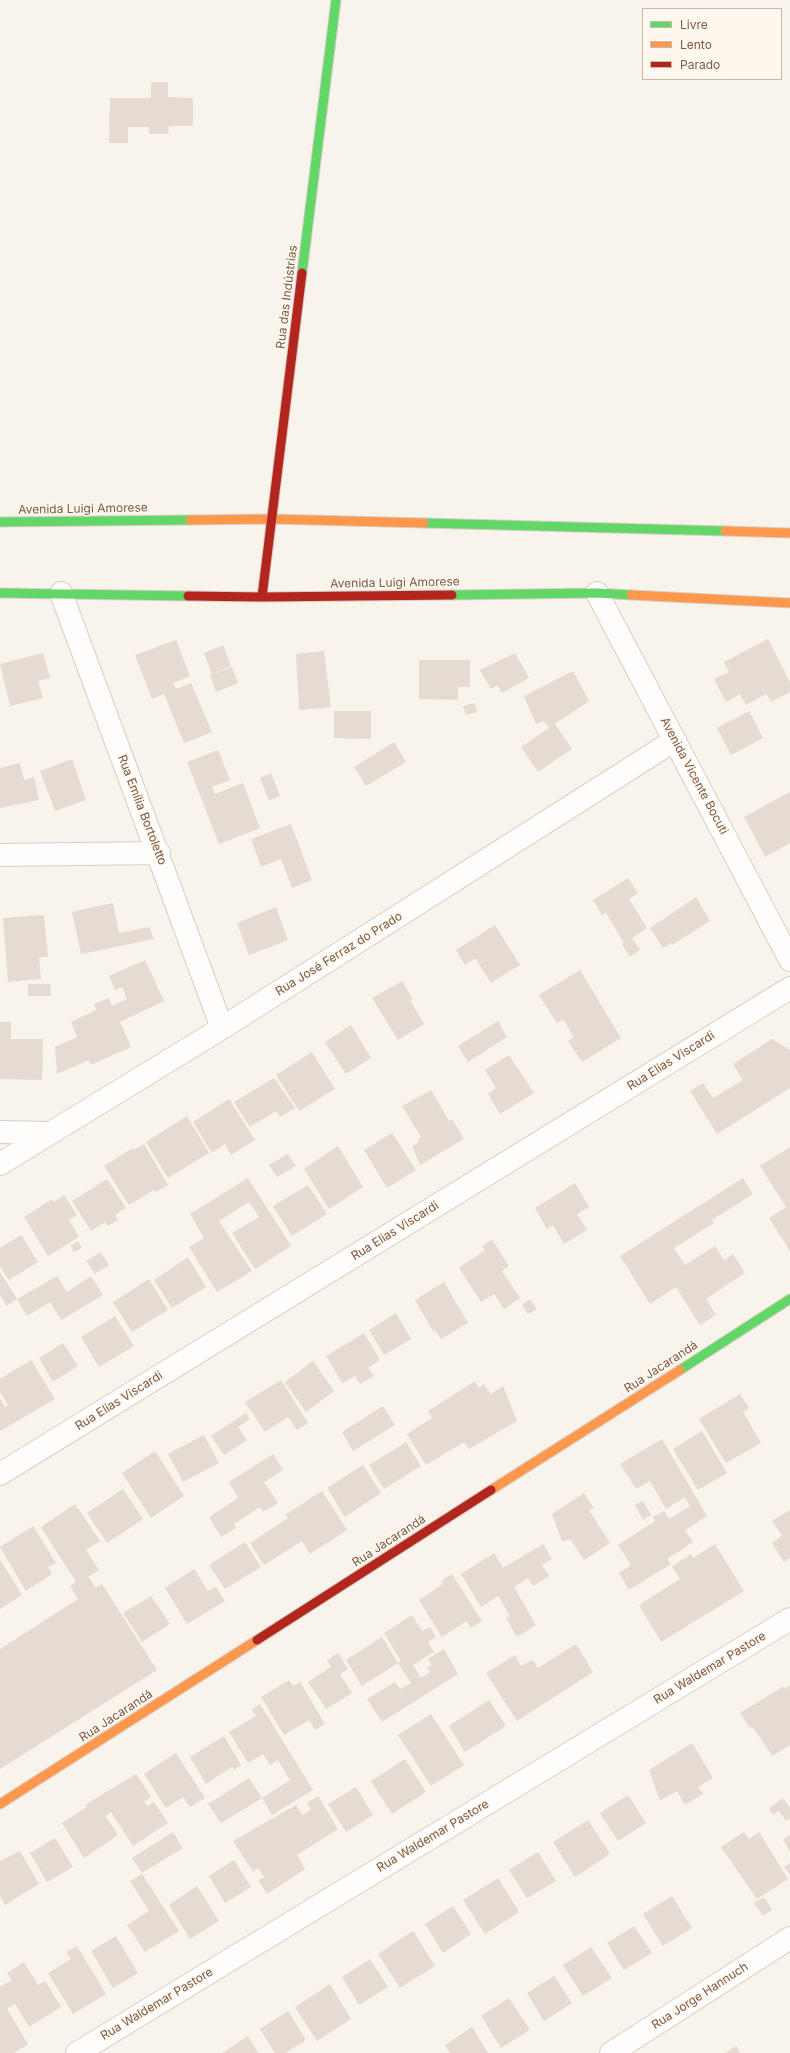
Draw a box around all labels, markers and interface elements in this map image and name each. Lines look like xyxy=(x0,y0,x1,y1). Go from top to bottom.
legend xyxy=(642,8,782,80)
text: Livre xyxy=(680,17,708,32)
text: Lento xyxy=(680,37,712,52)
text: Parado xyxy=(680,57,720,72)
street label: Rua das Indústrias xyxy=(273,244,301,350)
street label: Avenida Luigi Amorese xyxy=(18,501,148,517)
street label: Avenida Luigi Amorese xyxy=(330,575,460,591)
street label: Avenida Vicente Bocuti xyxy=(657,715,731,837)
street label: Rua Emília Bortoletto xyxy=(114,753,170,867)
street label: Rua José Ferraz do Prado xyxy=(273,909,405,999)
street label: Rua Elias Viscardi xyxy=(625,1028,717,1094)
street label: Rua Elias Viscardi xyxy=(349,1198,441,1264)
street label: Rua Jacarandá xyxy=(622,1338,700,1396)
street label: Rua Elias Viscardi xyxy=(73,1368,165,1434)
street label: Rua Jacarandá xyxy=(350,1512,428,1570)
street label: Rua Waldemar Pastore xyxy=(651,1629,769,1707)
street label: Rua Jacarandá xyxy=(77,1687,155,1745)
street label: Rua Waldemar Pastore xyxy=(374,1797,492,1875)
street label: Rua Jorge Hannuch xyxy=(649,1959,751,2033)
street label: Rua Waldemar Pastore xyxy=(98,1965,216,2043)

